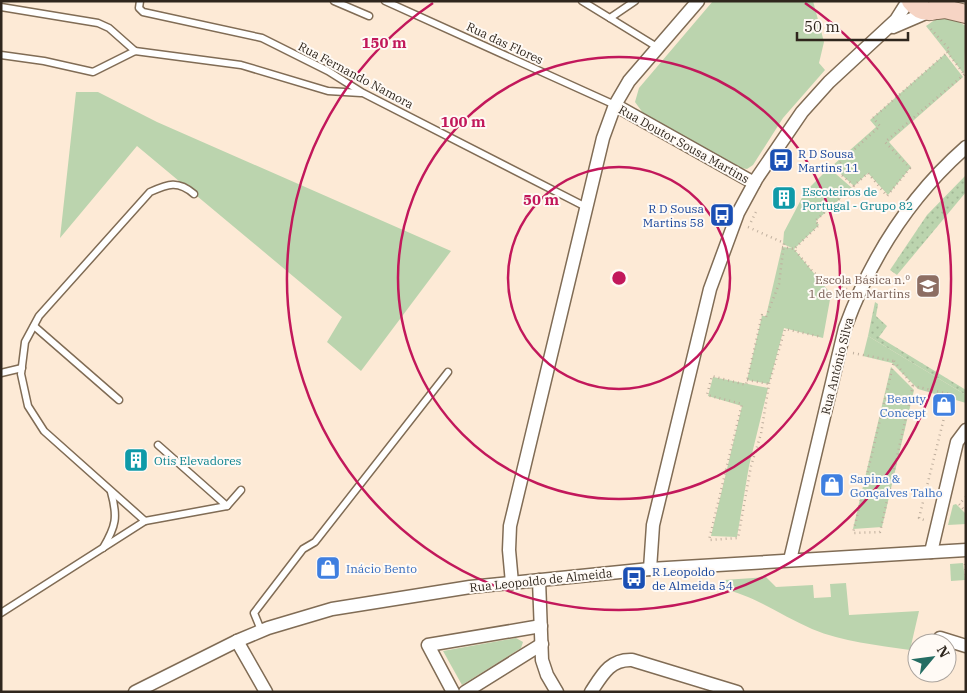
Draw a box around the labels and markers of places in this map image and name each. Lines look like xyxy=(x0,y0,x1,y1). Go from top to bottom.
place label: R D Sousa Martins 11 xyxy=(798,146,859,175)
bus stop icon: R D Sousa Martins 11 xyxy=(768,147,794,173)
place label: Escoteiros de Portugal - Grupo 82 xyxy=(802,184,913,213)
building icon: Escoteiros de Portugal - Grupo 82 xyxy=(771,185,797,211)
place label: R D Sousa Martins 58 xyxy=(643,201,704,230)
bus stop icon: R D Sousa Martins 58 xyxy=(709,202,735,228)
centre of rings xyxy=(610,269,628,287)
place label: Escola Básica n.º 1 de Mem Martins xyxy=(808,272,910,301)
school or university icon: Escola Básica n.º 1 de Mem Martins xyxy=(915,273,941,299)
place label: Beauty Concept xyxy=(880,391,927,420)
shop icon: Beauty Concept xyxy=(931,392,957,418)
building icon: Otis Elevadores xyxy=(123,447,149,473)
place label: Otis Elevadores xyxy=(154,453,242,468)
place label: Sapina & Gonçalves Talho xyxy=(850,471,943,500)
shop icon: Sapina & Gonçalves Talho xyxy=(819,472,845,498)
shop icon: Inácio Bento xyxy=(315,555,341,581)
place label: Inácio Bento xyxy=(346,561,417,576)
place label: R Leopoldo de Almeida 54 xyxy=(652,564,733,593)
bus stop icon: R Leopoldo de Almeida 54 xyxy=(621,565,647,591)

